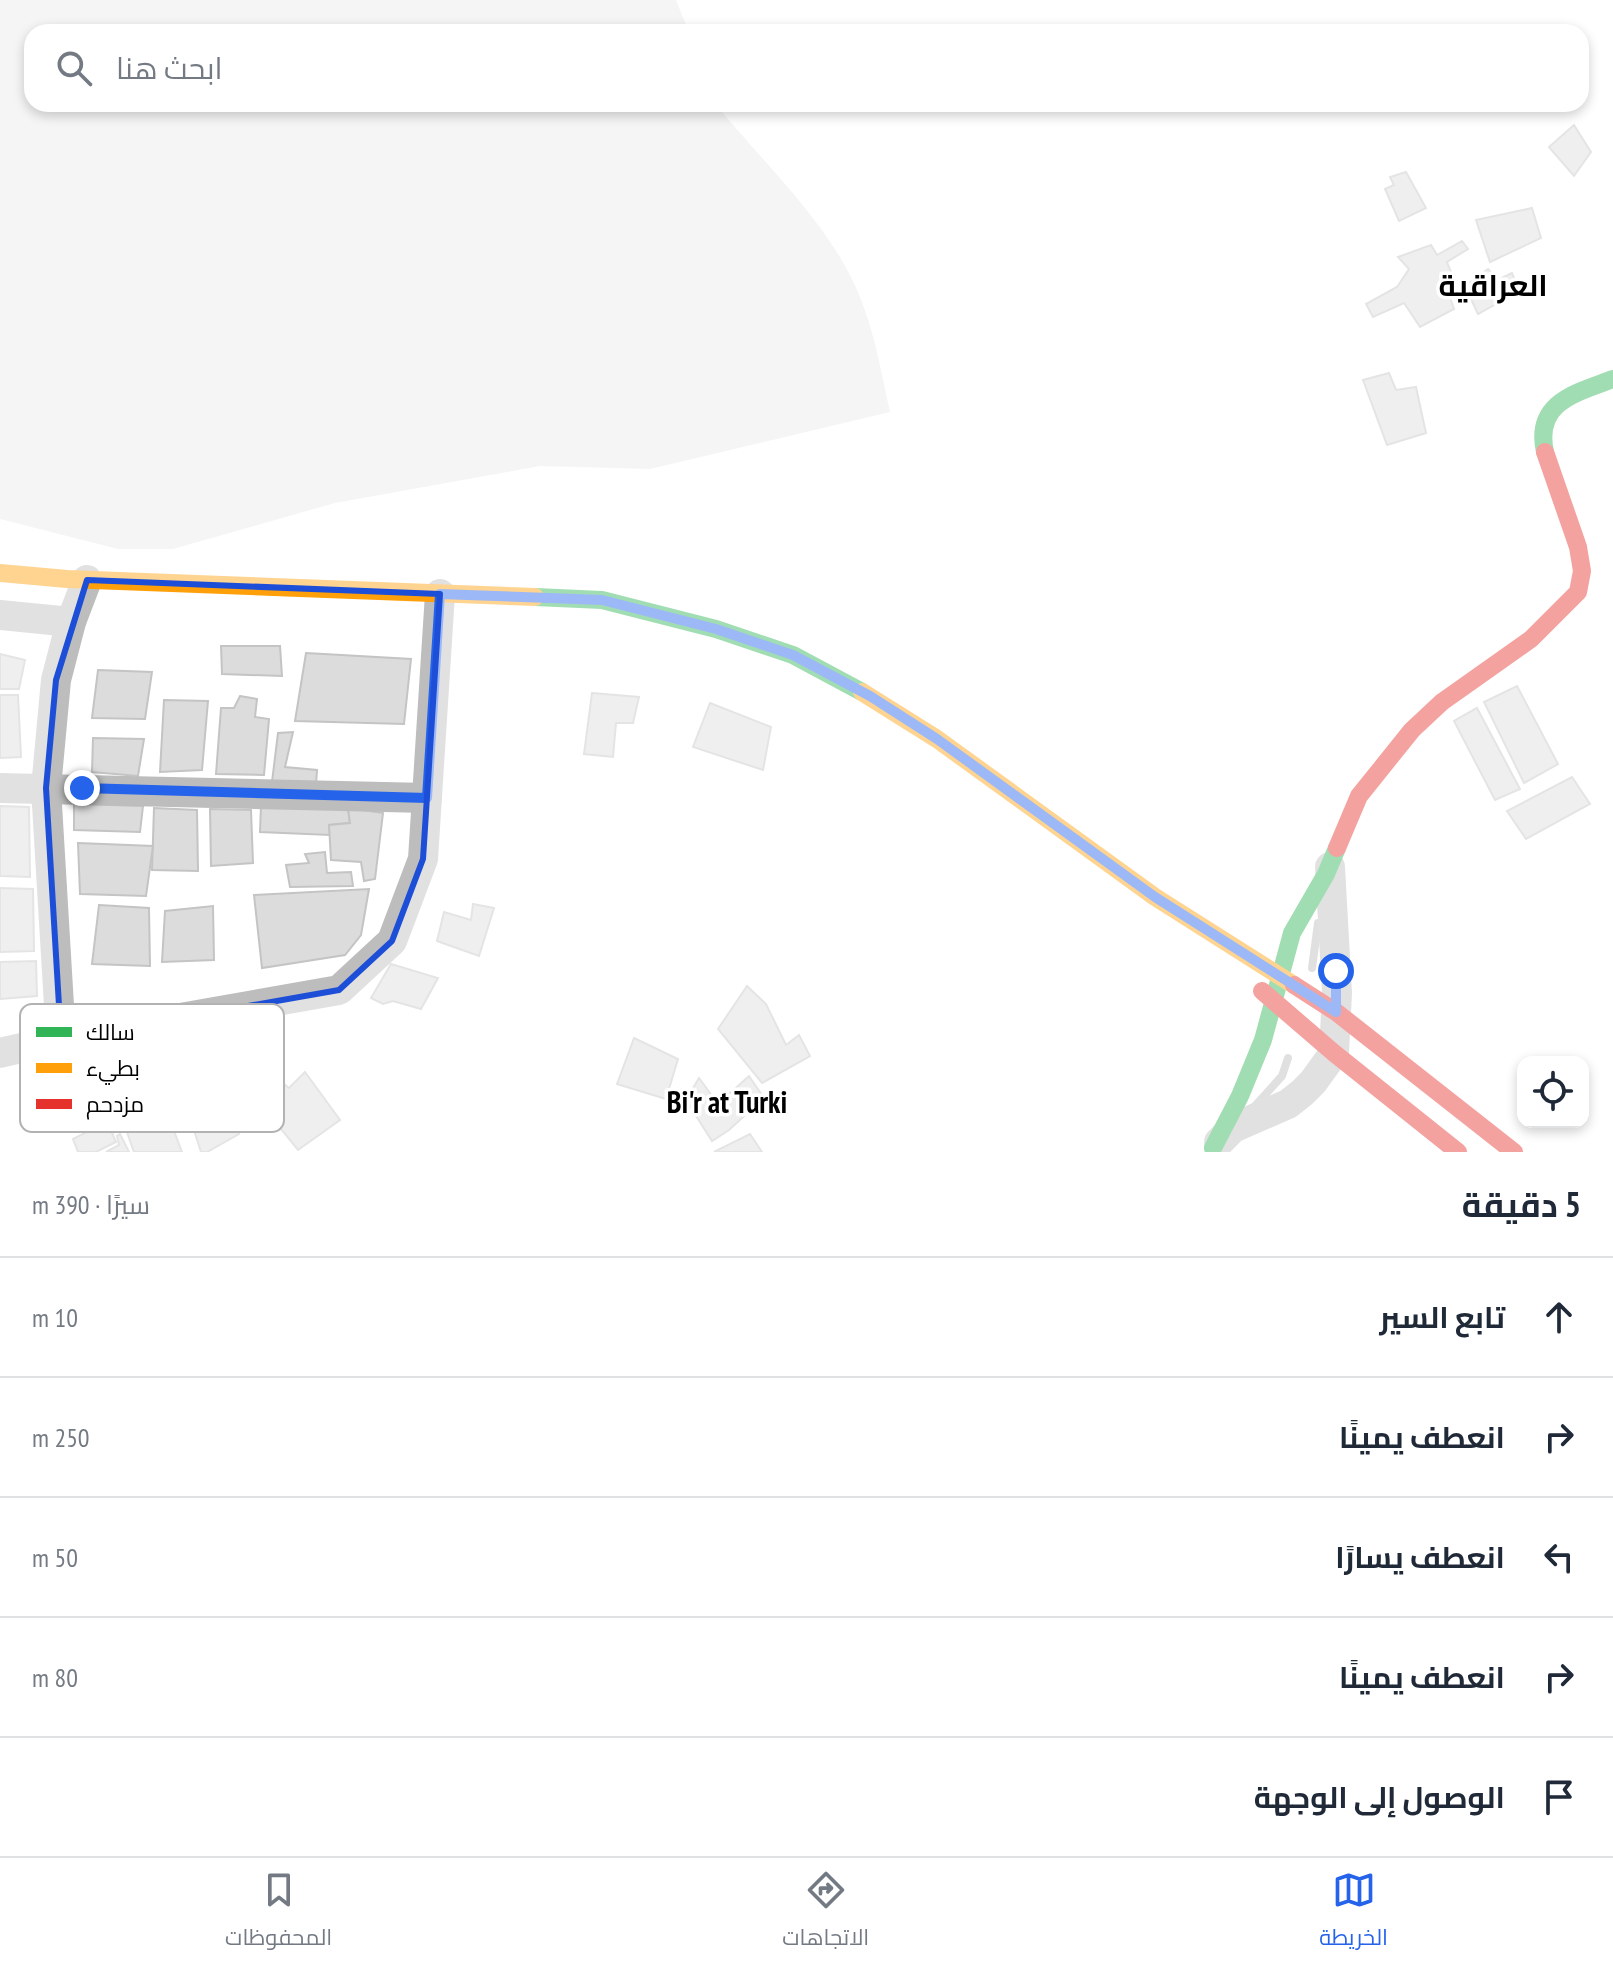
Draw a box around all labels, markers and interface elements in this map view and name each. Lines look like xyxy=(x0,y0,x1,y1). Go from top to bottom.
search box xyxy=(24,24,1589,112)
icon: search xyxy=(52,46,96,90)
text: ابحث هنا xyxy=(116,48,223,87)
district label: العراقية xyxy=(1438,265,1548,304)
route end xyxy=(64,770,100,806)
route start xyxy=(1318,953,1354,989)
legend xyxy=(20,1004,284,1132)
text: سالك xyxy=(86,1018,135,1046)
text: بطيء xyxy=(86,1054,140,1085)
map controls xyxy=(1517,1056,1589,1128)
button: locate xyxy=(1517,1056,1589,1128)
district label: Bi'r at Turki xyxy=(667,1082,787,1121)
text: مزدحم xyxy=(86,1090,144,1120)
text: 5 دقيقة xyxy=(1462,1182,1581,1226)
text: سيرًا · 390 m xyxy=(32,1188,150,1221)
icon: ahead xyxy=(1537,1295,1581,1339)
text: تابع السير xyxy=(1380,1297,1505,1336)
text: 10 m xyxy=(32,1301,78,1334)
icon: right xyxy=(1537,1415,1581,1459)
text: انعطف يمينًا xyxy=(1339,1417,1505,1456)
text: 250 m xyxy=(32,1421,90,1454)
icon: left xyxy=(1537,1535,1581,1579)
text: انعطف يسارًا xyxy=(1335,1537,1505,1576)
text: 50 m xyxy=(32,1541,78,1574)
icon: right xyxy=(1537,1655,1581,1699)
text: انعطف يمينًا xyxy=(1339,1657,1505,1696)
text: 80 m xyxy=(32,1661,78,1694)
icon: arrive xyxy=(1537,1775,1581,1819)
text: الوصول إلى الوجهة xyxy=(1254,1777,1505,1816)
tab: المحفوظات xyxy=(225,1868,332,1958)
tab: الاتجاهات xyxy=(782,1868,869,1958)
tab: الخريطة xyxy=(1319,1868,1388,1958)

